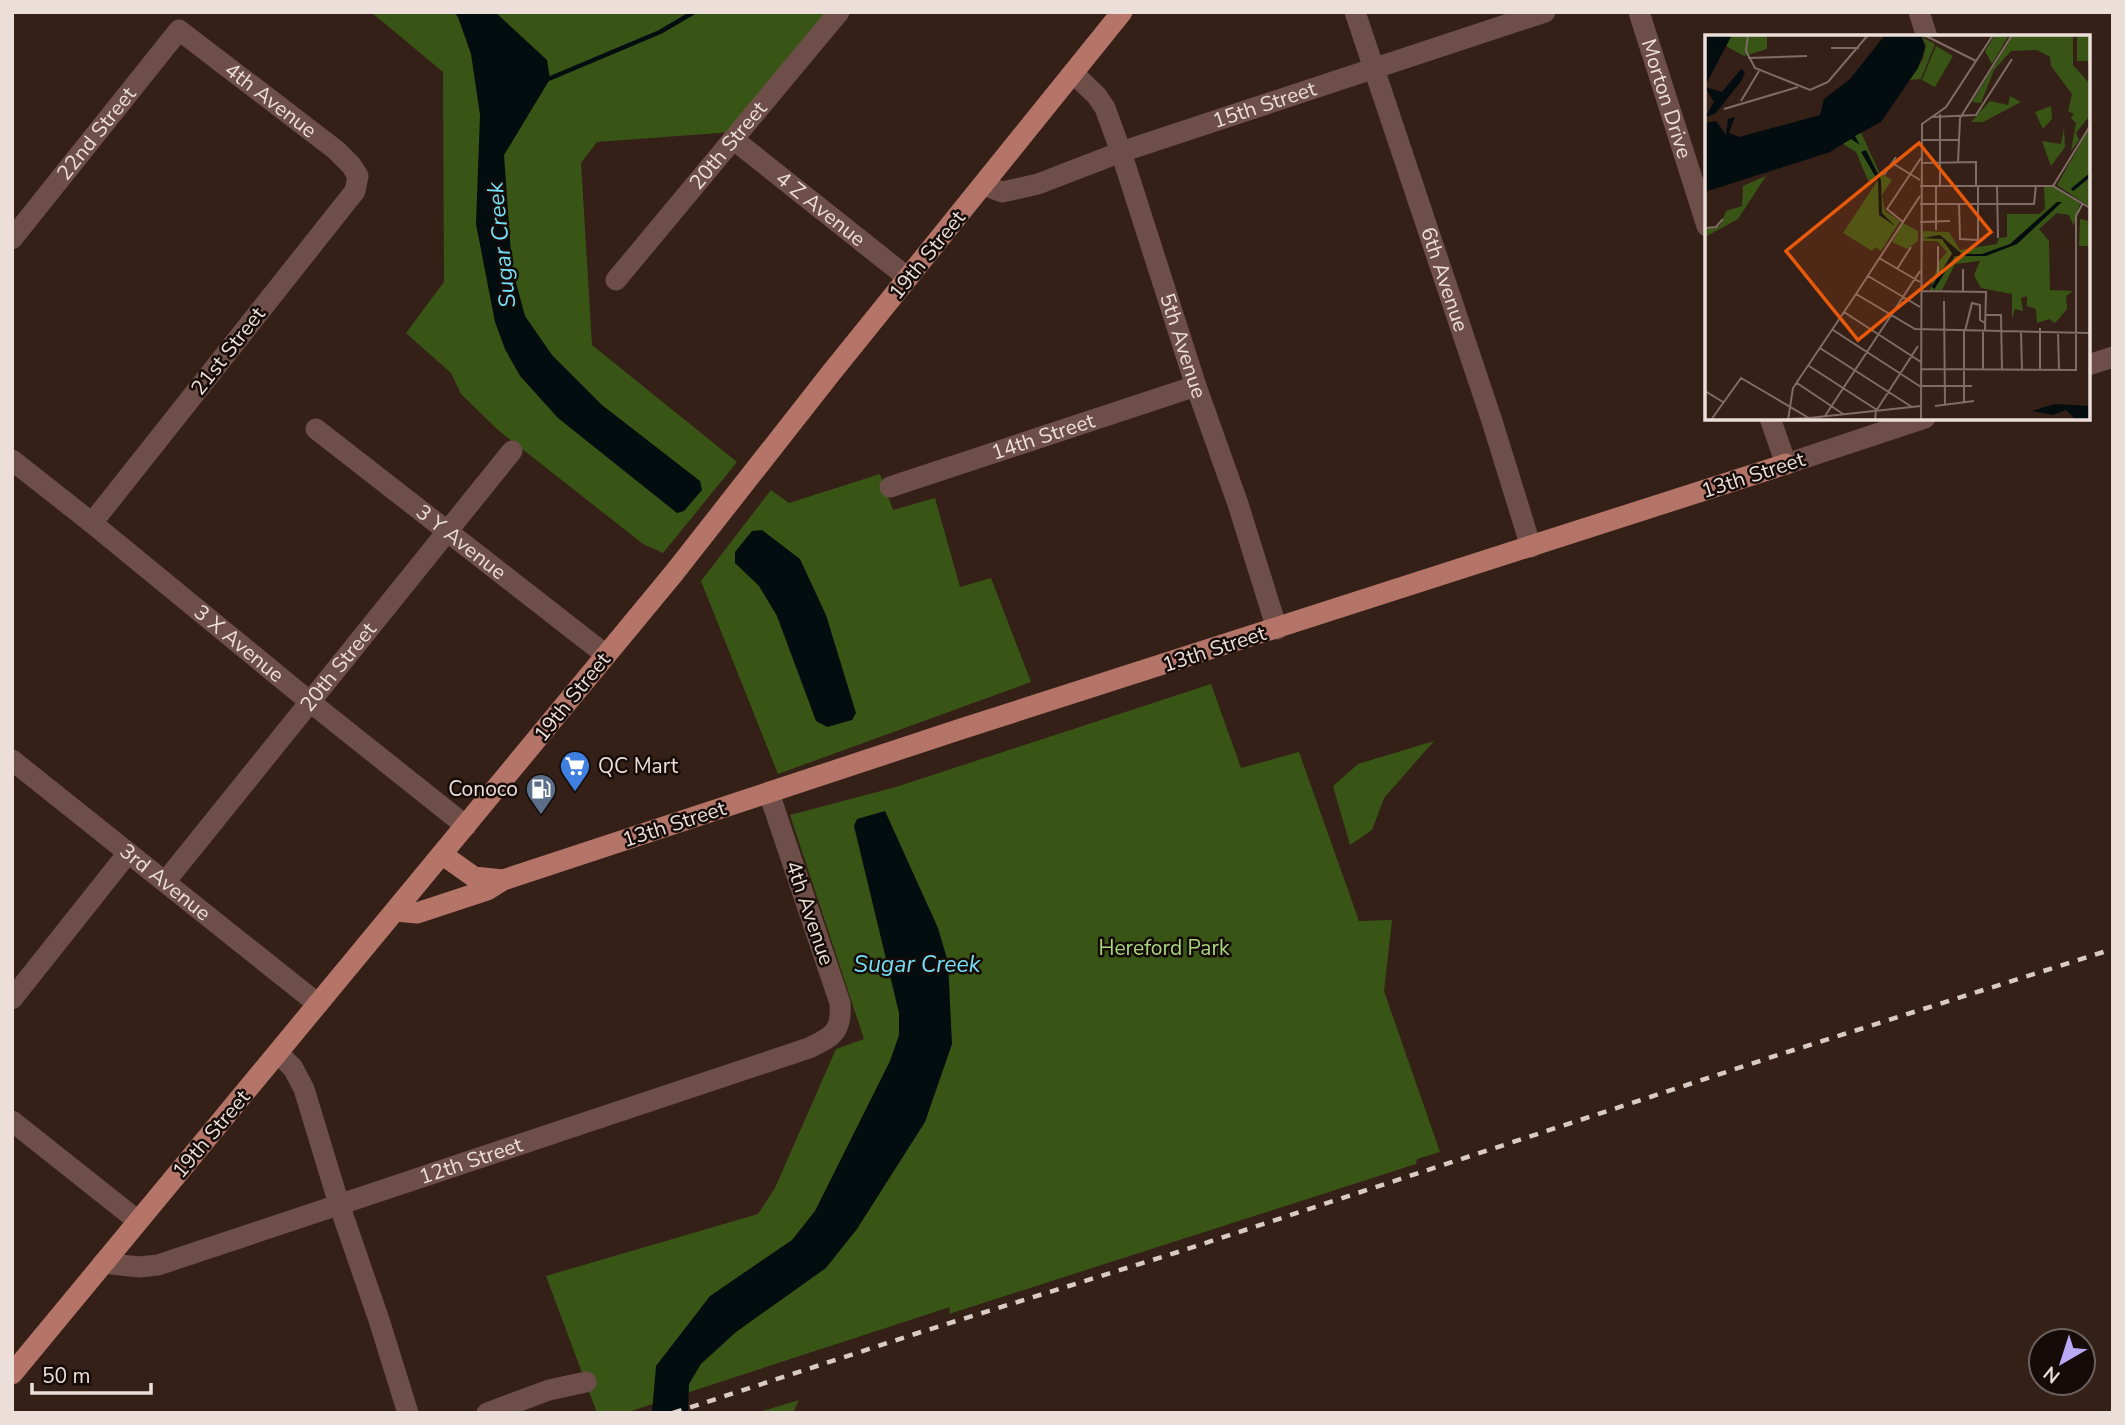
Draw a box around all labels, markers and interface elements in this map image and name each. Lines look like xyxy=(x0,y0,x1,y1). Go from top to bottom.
street label: Morton Drive xyxy=(1634,35,1699,162)
inset map xyxy=(1705,35,2090,420)
street label: 4th Avenue xyxy=(219,56,322,144)
street label: 15th Street xyxy=(1209,74,1320,135)
street label: 22nd Street xyxy=(50,80,143,186)
street label: 20th Street xyxy=(683,95,773,196)
street label: 4 Z Avenue xyxy=(770,164,871,253)
water label: Sugar Creek xyxy=(479,180,524,309)
street label: 19th Street xyxy=(882,204,972,305)
street label: 6th Avenue xyxy=(1414,223,1475,335)
street label: 5th Avenue xyxy=(1153,290,1213,402)
street label: 21st Street xyxy=(185,300,272,401)
street label: 14th Street xyxy=(988,406,1099,467)
street label: 13th Street xyxy=(1698,445,1809,505)
street label: 3 Y Avenue xyxy=(410,498,512,586)
street label: 3 X Avenue xyxy=(188,598,290,689)
street label: 20th Street xyxy=(294,616,383,718)
street label: 13th Street xyxy=(1159,619,1270,679)
street label: 19th Street xyxy=(527,646,617,747)
supermarket icon: QC Mart xyxy=(558,749,592,793)
place label: QC Mart xyxy=(598,752,679,780)
fuel station icon: Conoco xyxy=(524,772,558,816)
place label: Conoco xyxy=(448,775,518,803)
street label: 13th Street xyxy=(619,794,730,854)
street label: 3rd Avenue xyxy=(114,837,217,927)
street label: 4th Avenue xyxy=(779,857,841,969)
park label: Hereford Park xyxy=(1098,934,1230,962)
water label: Sugar Creek xyxy=(854,949,981,980)
street label: 19th Street xyxy=(166,1083,257,1184)
street label: 12th Street xyxy=(415,1130,527,1191)
north arrow xyxy=(2027,1327,2097,1397)
scale bar xyxy=(32,1352,150,1396)
text: N xyxy=(2038,1360,2066,1389)
text: 50 m xyxy=(42,1362,91,1390)

